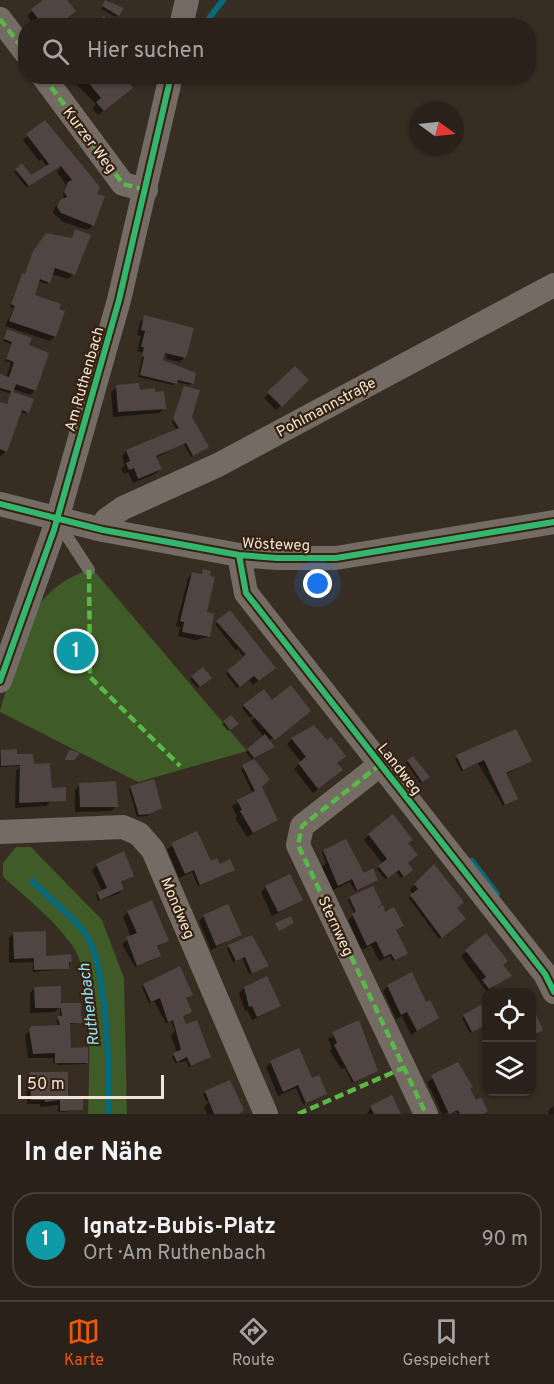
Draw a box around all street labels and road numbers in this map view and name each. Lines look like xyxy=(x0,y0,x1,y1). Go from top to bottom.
street label: Kurzer Weg xyxy=(58,104,120,178)
street label: Am Ruthenbach xyxy=(61,325,109,434)
street label: Pohlmannstraße xyxy=(274,374,380,443)
street label: Wösteweg xyxy=(241,535,310,556)
street label: Landweg xyxy=(373,740,425,800)
street label: Mondweg xyxy=(155,875,198,942)
street label: Sternweg xyxy=(313,894,357,960)

